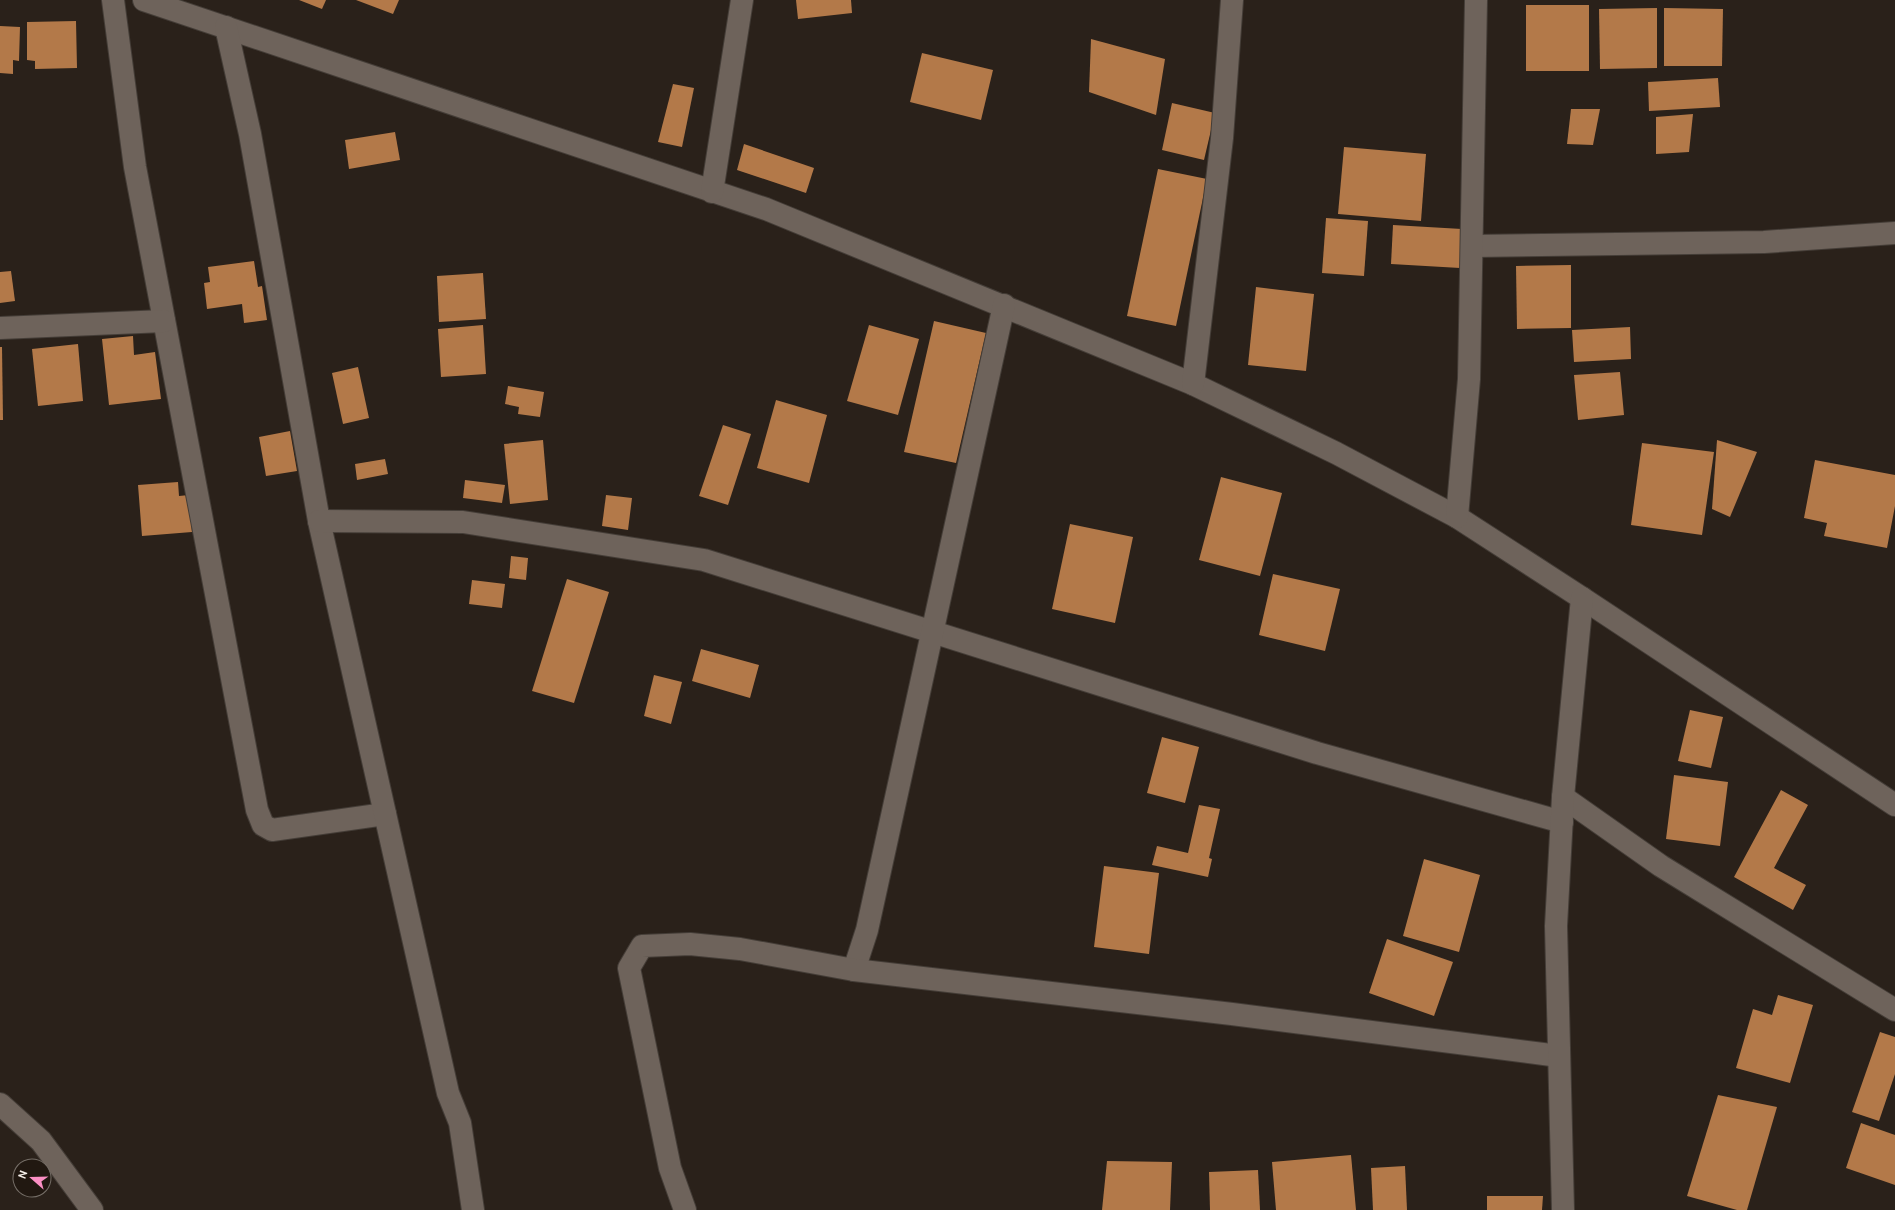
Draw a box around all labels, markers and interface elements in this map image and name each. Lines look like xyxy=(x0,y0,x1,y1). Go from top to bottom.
north arrow xyxy=(12,1158,52,1198)
text: N xyxy=(15,1169,31,1181)

